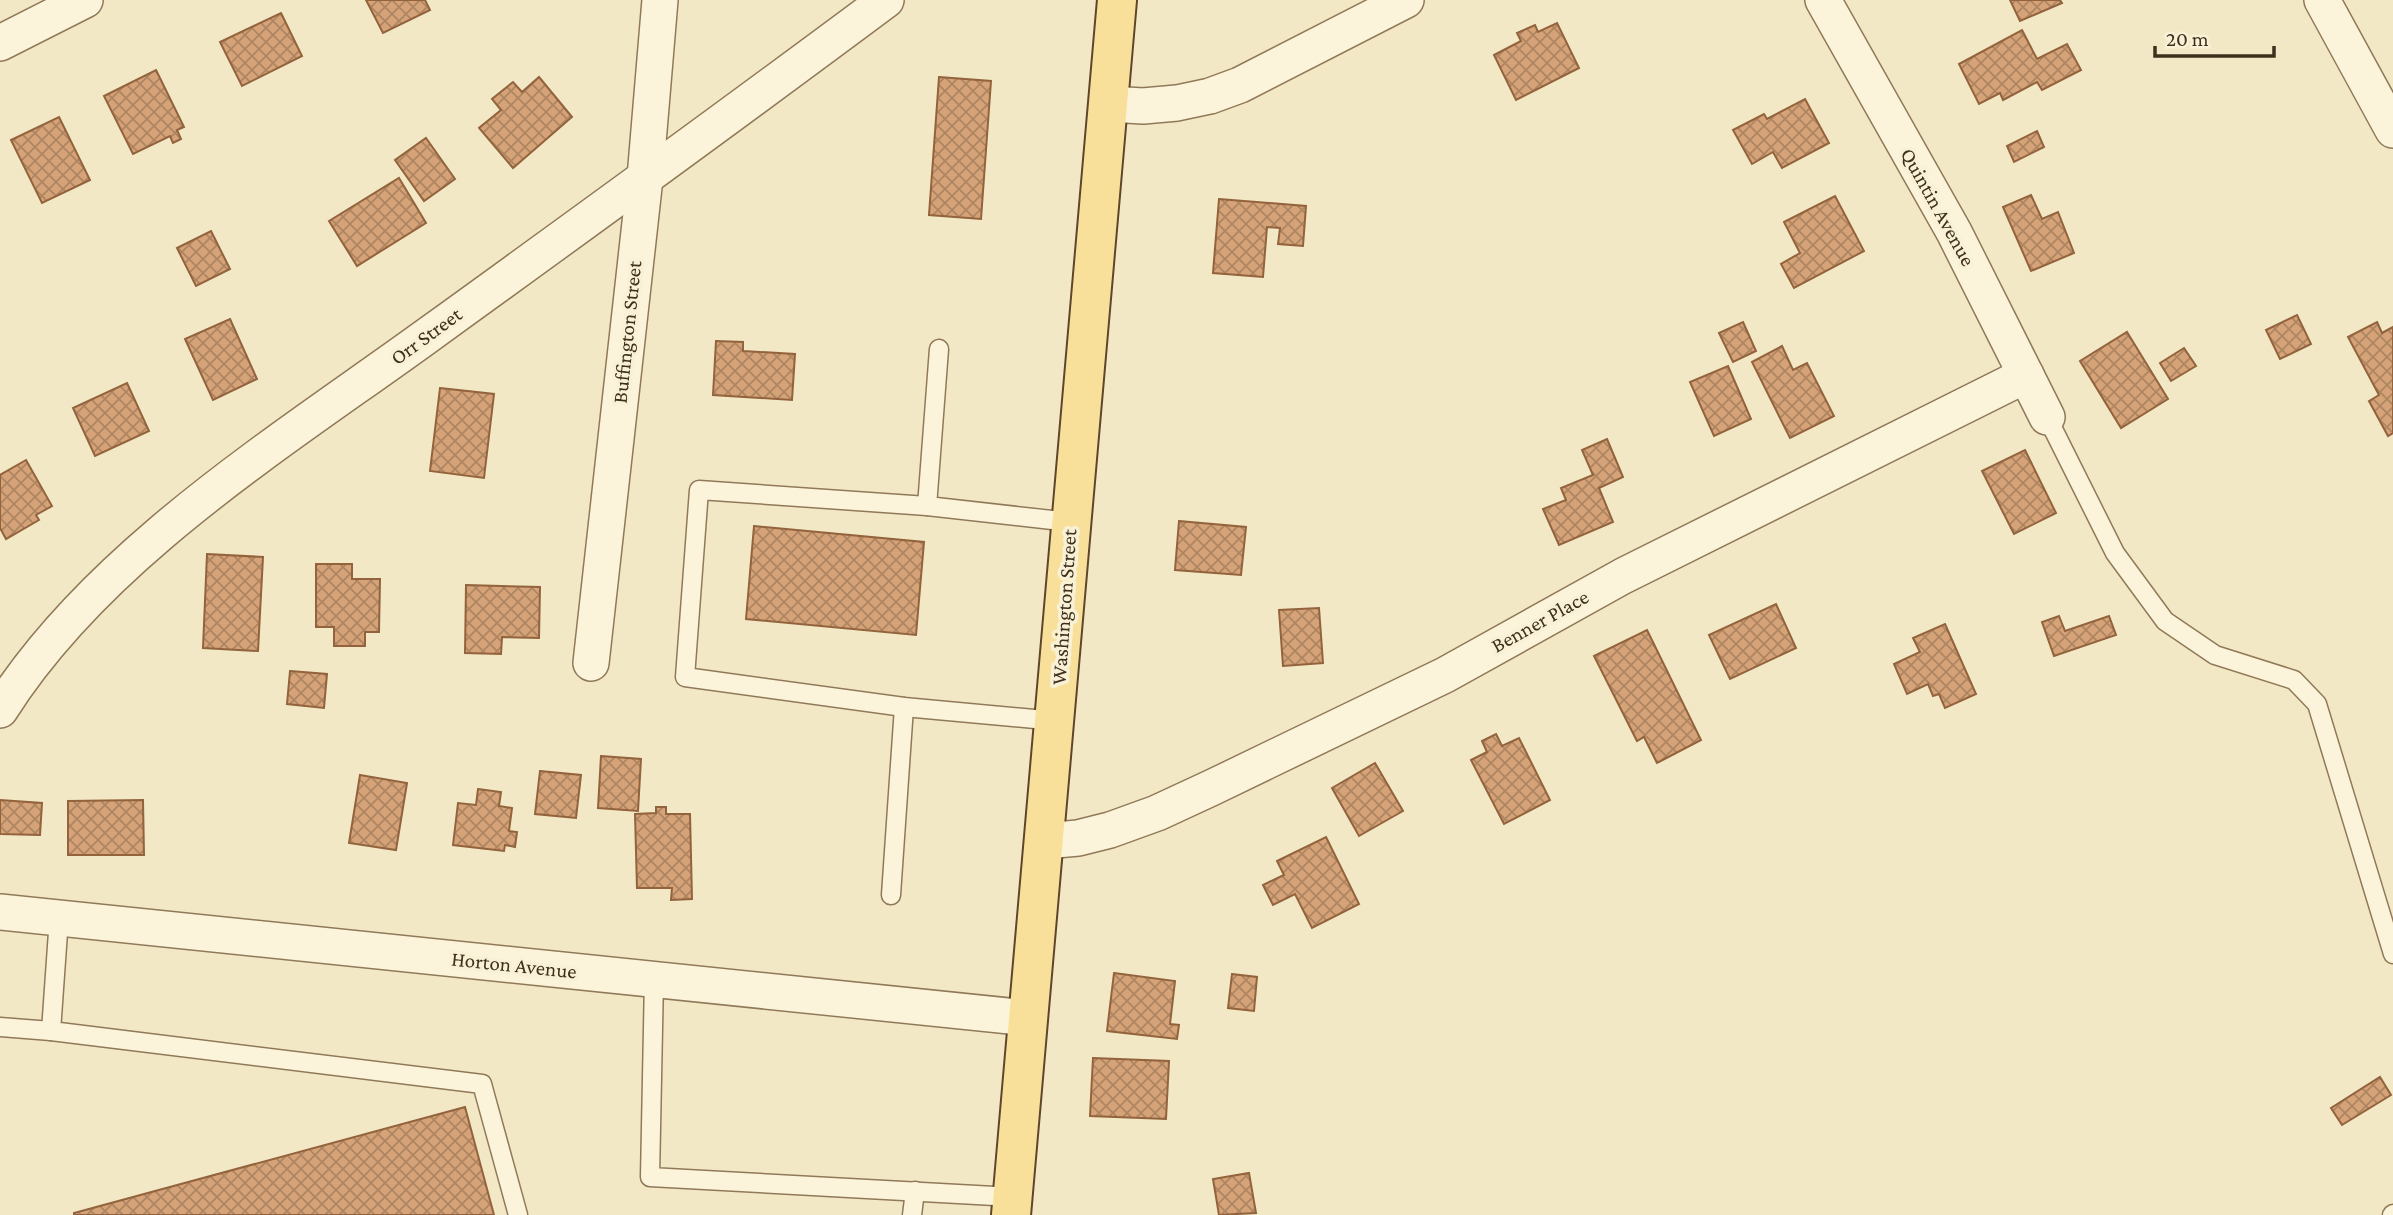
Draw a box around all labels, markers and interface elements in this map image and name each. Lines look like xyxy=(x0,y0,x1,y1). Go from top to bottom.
scale bar xyxy=(2155,14,2274,58)
text: 20 m xyxy=(2166,27,2209,51)
street label: Quintin Avenue xyxy=(1896,144,1980,270)
street label: Buffington Street xyxy=(608,259,647,404)
street label: Orr Street xyxy=(386,302,467,370)
street label: Washington Street xyxy=(1047,527,1081,686)
street label: Benner Place xyxy=(1487,584,1593,658)
street label: Horton Avenue xyxy=(450,946,578,984)

